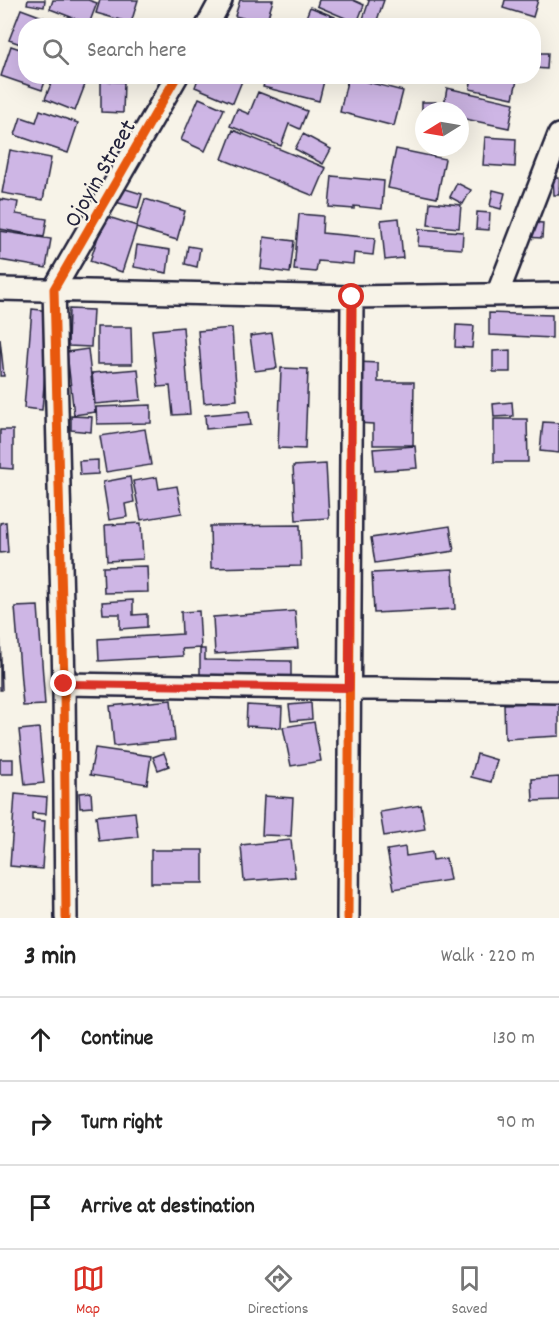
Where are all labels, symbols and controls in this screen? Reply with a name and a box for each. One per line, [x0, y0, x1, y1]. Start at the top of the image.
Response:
search box [18, 18, 541, 84]
icon: search [39, 35, 72, 68]
text: Search here [87, 36, 186, 67]
north arrow [415, 102, 469, 156]
street label: Ojoyin Street [57, 114, 146, 235]
route start [338, 283, 364, 309]
route end [50, 670, 76, 696]
text: 3 min [24, 939, 76, 976]
text: Walk · 220 m [441, 943, 535, 971]
icon: ahead [24, 1023, 57, 1056]
text: Continue [81, 1024, 153, 1055]
text: 130 m [493, 1025, 535, 1053]
icon: right [24, 1107, 57, 1140]
text: Turn right [81, 1108, 163, 1139]
text: 90 m [497, 1109, 535, 1137]
icon: arrive [24, 1191, 57, 1224]
text: Arrive at destination [81, 1192, 255, 1223]
tab: Map [72, 1262, 105, 1321]
tab: Directions [248, 1262, 308, 1321]
tab: Saved [452, 1262, 487, 1321]

